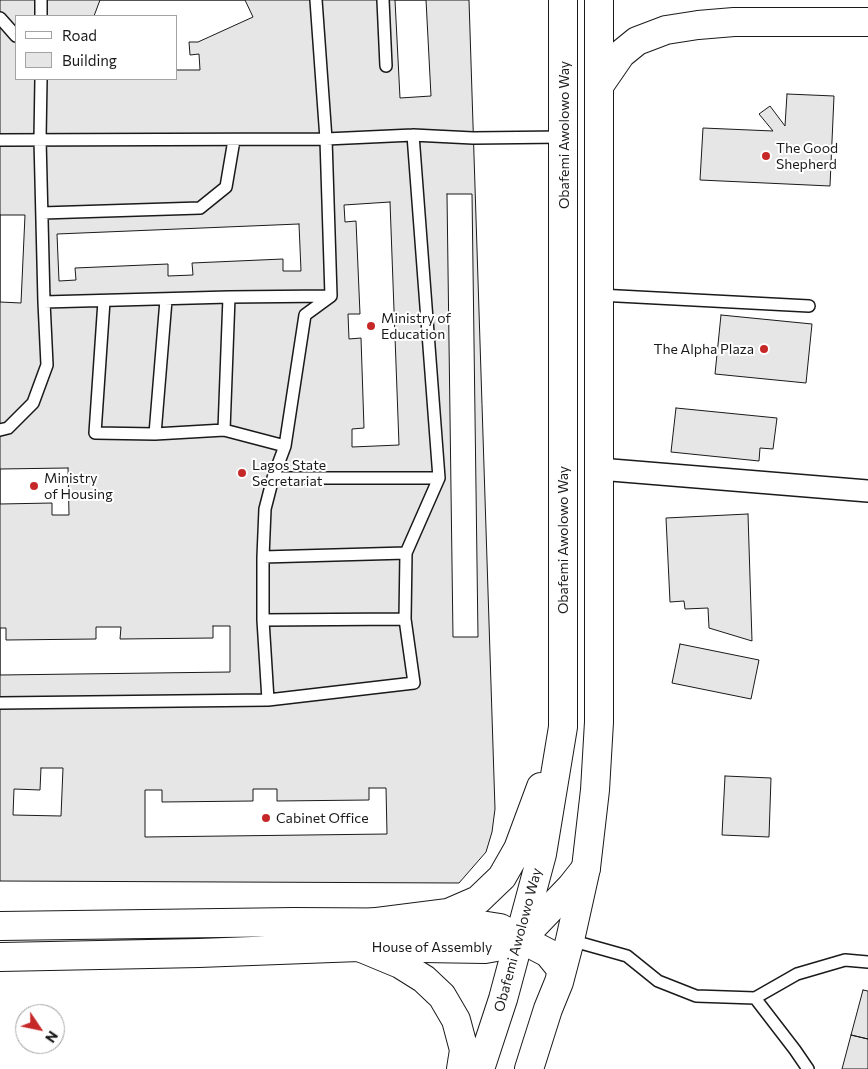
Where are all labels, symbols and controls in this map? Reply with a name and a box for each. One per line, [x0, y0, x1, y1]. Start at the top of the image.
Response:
legend [15, 15, 178, 80]
text: Road [62, 26, 97, 44]
text: Building [62, 51, 117, 69]
street label: Obafemi Awolowo Way [556, 61, 572, 209]
place label: The Good Shepherd [776, 140, 838, 172]
marker: The Good Shepherd [760, 150, 772, 162]
place label: Ministry of Education [381, 310, 451, 342]
marker: Ministry of Education [365, 320, 377, 332]
place label: The Alpha Plaza [653, 341, 754, 357]
marker: The Alpha Plaza [758, 343, 770, 355]
place label: Lagos State Secretariat [252, 457, 326, 490]
street label: Obafemi Awolowo Way [555, 466, 571, 614]
marker: Lagos State Secretariat [236, 467, 248, 479]
place label: Ministry of Housing [44, 470, 113, 502]
marker: Ministry of Housing [28, 480, 40, 492]
place label: Cabinet Office [276, 810, 369, 826]
marker: Cabinet Office [260, 812, 272, 824]
street label: Obafemi Awolowo Way [491, 866, 545, 1014]
street label: House of Assembly [372, 939, 492, 955]
north arrow [15, 1004, 65, 1054]
text: N [42, 1028, 62, 1046]

